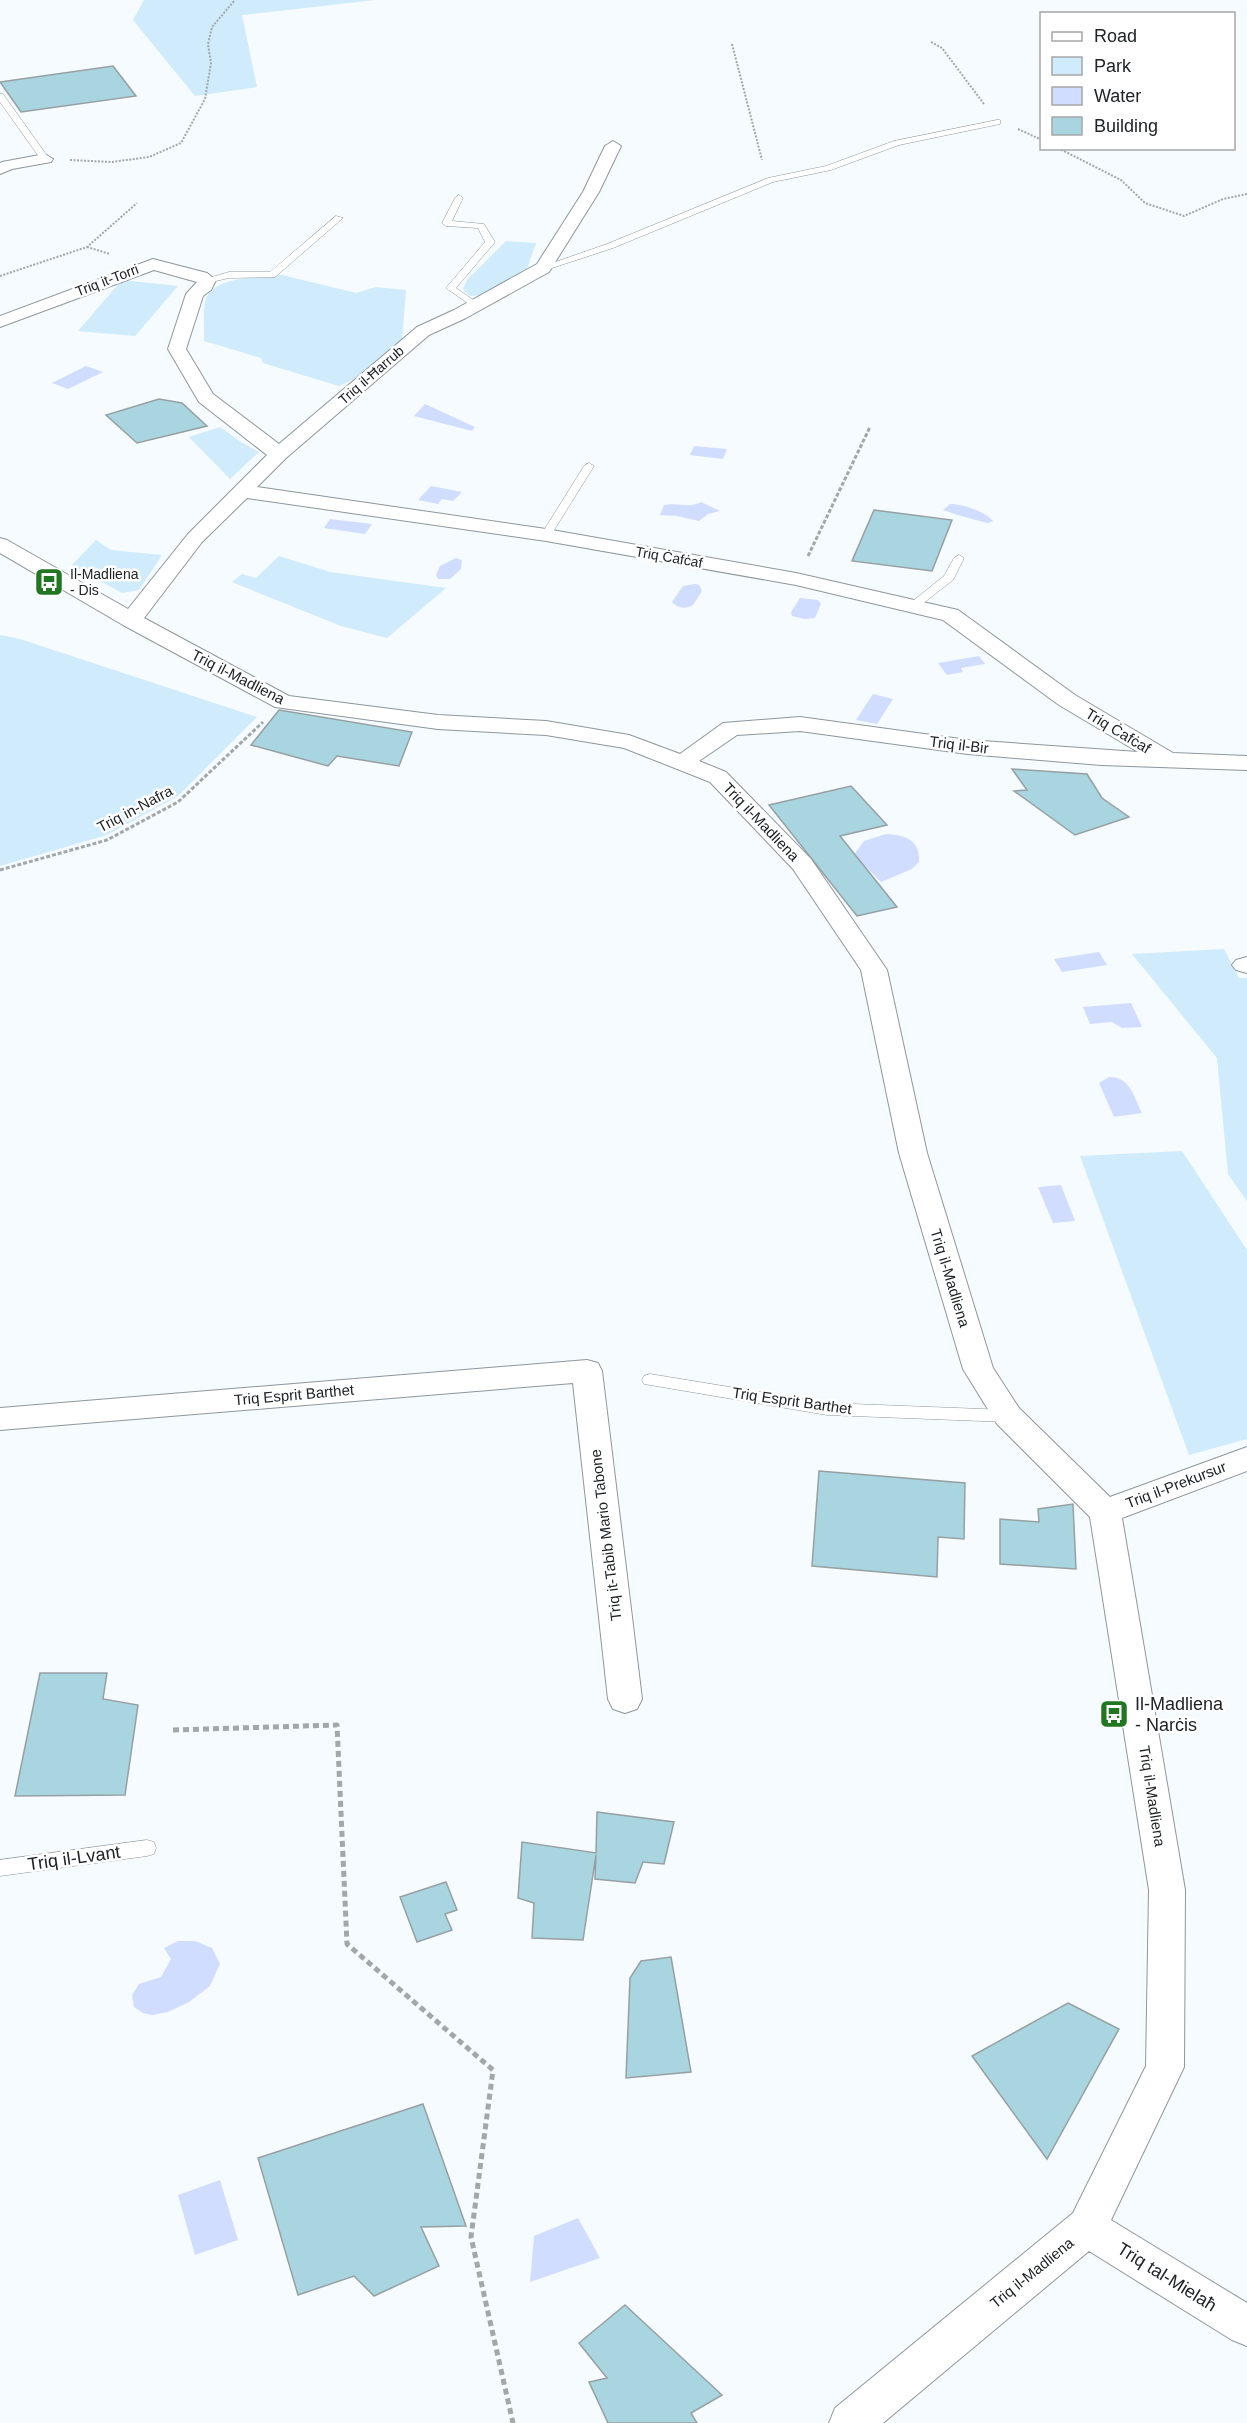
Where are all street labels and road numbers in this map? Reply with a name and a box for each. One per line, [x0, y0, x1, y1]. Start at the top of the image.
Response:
street label: Triq it-Torri [73, 261, 141, 299]
street label: Triq il-Ħarrub [335, 342, 407, 408]
street label: Triq Ċafċaf [634, 542, 704, 571]
street label: Triq il-Madliena [189, 646, 288, 708]
street label: Triq Ċafċaf [1083, 705, 1155, 757]
street label: Triq il-Bir [929, 732, 990, 757]
street label: Triq il-Madliena [720, 779, 803, 865]
street label: Triq in-Nafra [94, 781, 176, 835]
street label: Triq il-Madliena [927, 1227, 974, 1330]
street label: Triq Esprit Barthet [233, 1381, 355, 1408]
street label: Triq Esprit Barthet [731, 1384, 854, 1417]
street label: Triq it-Tabib Mario Tabone [587, 1448, 624, 1622]
street label: Triq il-Prekursur [1123, 1458, 1228, 1511]
street label: Triq il-Madliena [1136, 1744, 1169, 1848]
street label: Triq il-Lvant [26, 1842, 122, 1874]
street label: Triq il-Madliena [987, 2234, 1077, 2311]
street label: Triq tal-Mielaħ [1114, 2238, 1220, 2316]

